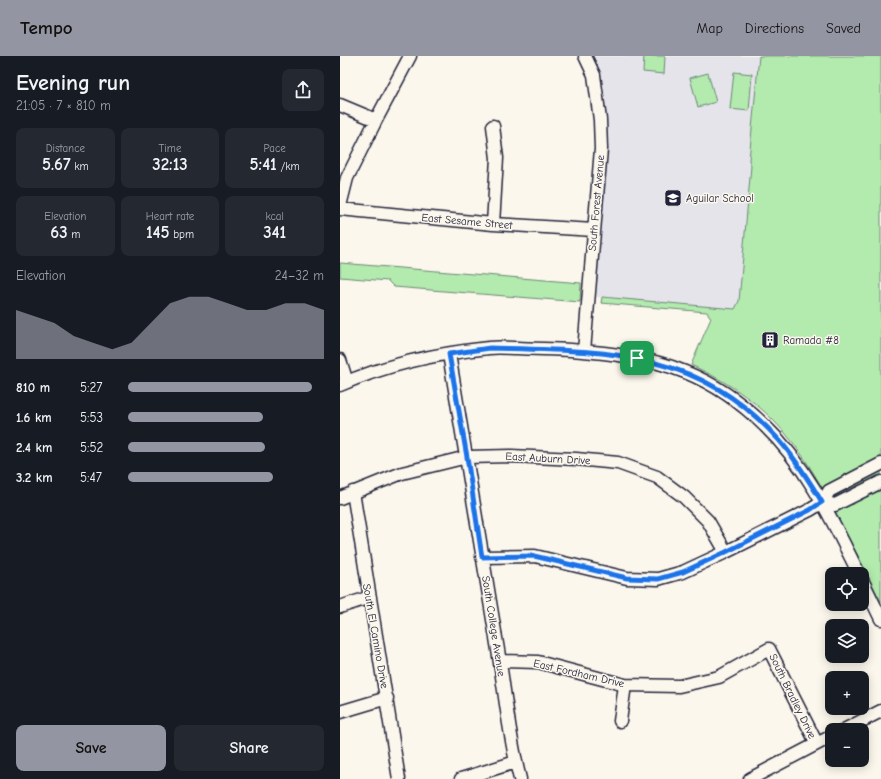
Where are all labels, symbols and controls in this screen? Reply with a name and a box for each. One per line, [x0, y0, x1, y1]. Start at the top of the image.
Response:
text: Tempo [20, 17, 73, 39]
text: Map [696, 20, 723, 37]
text: Directions [745, 20, 804, 37]
text: Saved [826, 20, 861, 37]
button: share [282, 69, 324, 111]
text: Evening run [16, 70, 130, 96]
text: 21:05 · 7 × 810 m [16, 98, 111, 113]
text: Distance [46, 142, 85, 155]
text: Time [159, 142, 181, 155]
text: Pace [264, 142, 286, 155]
street label: South Forest Avenue [586, 154, 607, 252]
text: 5.67 [42, 155, 71, 174]
text: 32:13 [152, 155, 188, 174]
text: 5:41 [250, 155, 277, 174]
text: km [71, 160, 89, 173]
text: /km [277, 160, 300, 173]
school or university icon: Aguilar School [663, 188, 683, 208]
place label: Aguilar School [686, 192, 754, 205]
text: Elevation [44, 210, 86, 223]
text: Heart rate [146, 210, 194, 223]
text: kcal [265, 210, 284, 223]
street label: East Sesame Street [421, 211, 514, 232]
text: 63 [50, 223, 68, 242]
text: 145 [146, 223, 170, 242]
text: 341 [263, 223, 286, 242]
text: m [68, 228, 80, 241]
text: bpm [170, 228, 194, 241]
text: Elevation [16, 268, 66, 283]
text: 24–32 m [275, 268, 324, 283]
building icon: Ramada #8 [760, 330, 780, 350]
place label: Ramada #8 [783, 334, 839, 347]
pin [620, 341, 654, 375]
icon: arrive [626, 347, 648, 369]
text: 810 m [16, 380, 50, 395]
text: 5:27 [80, 380, 102, 395]
text: 1.6 km [16, 410, 52, 425]
text: 5:53 [80, 410, 103, 425]
text: 2.4 km [16, 440, 52, 455]
text: 5:52 [80, 440, 103, 455]
street label: East Auburn Drive [505, 450, 591, 467]
text: 3.2 km [16, 470, 53, 485]
text: 5:47 [80, 470, 102, 485]
map controls [825, 567, 869, 767]
button: locate [825, 567, 869, 611]
street label: South College Avenue [479, 575, 508, 678]
street label: South El Camino Drive [360, 583, 391, 690]
button: layers [825, 619, 869, 663]
street label: South Bradley Drive [766, 652, 819, 741]
street label: East Fordham Drive [532, 657, 626, 690]
button: + [825, 671, 869, 715]
button: − [825, 723, 869, 767]
button: Save [16, 725, 166, 771]
button: Share [174, 725, 324, 771]

